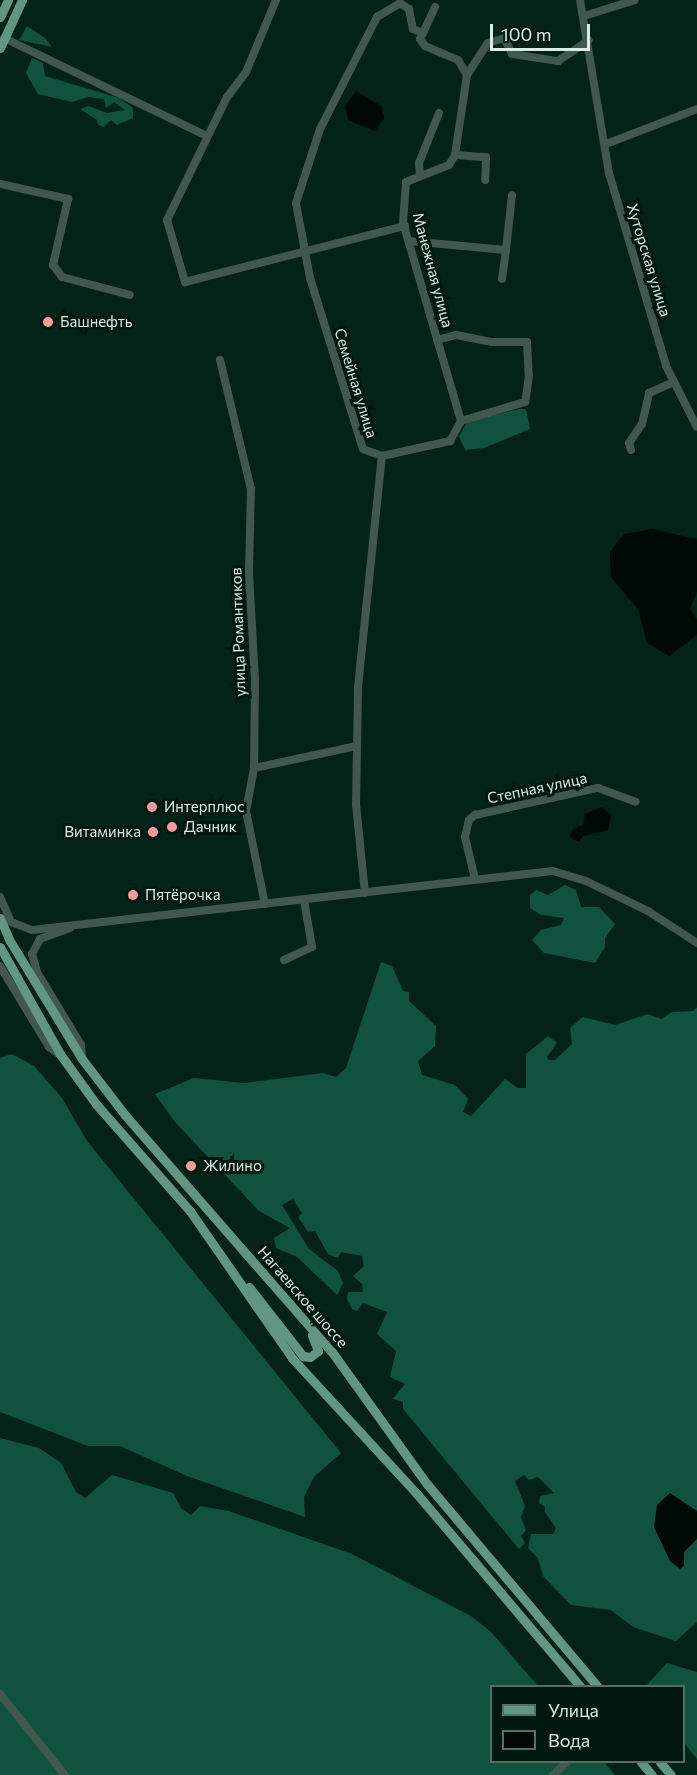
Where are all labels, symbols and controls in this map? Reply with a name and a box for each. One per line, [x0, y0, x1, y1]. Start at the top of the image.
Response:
scale bar [493, 12, 594, 50]
text: 100 m [501, 23, 551, 45]
street label: Хуторская улица [623, 201, 675, 319]
street label: Манежная улица [409, 210, 457, 330]
place label: Башнефть [60, 313, 133, 331]
marker: Башнефть [41, 315, 55, 329]
street label: Семейная улица [331, 326, 381, 440]
street label: улица Романтиков [227, 567, 249, 697]
street label: Степная улица [485, 769, 589, 807]
place label: Интерплюс [164, 798, 244, 816]
marker: Интерплюс [145, 800, 159, 814]
place label: Дачник [184, 818, 237, 836]
marker: Дачник [165, 820, 179, 834]
place label: Витаминка [64, 823, 141, 841]
marker: Витаминка [146, 825, 160, 839]
place label: Пятёрочка [145, 886, 220, 904]
marker: Пятёрочка [126, 888, 140, 902]
place label: Жилино [203, 1157, 262, 1175]
marker: Жилино [184, 1159, 198, 1173]
street label: Нагаевское шоссе [254, 1243, 352, 1351]
legend [490, 1685, 685, 1763]
text: Улица [548, 1699, 599, 1721]
text: Вода [548, 1729, 590, 1751]

